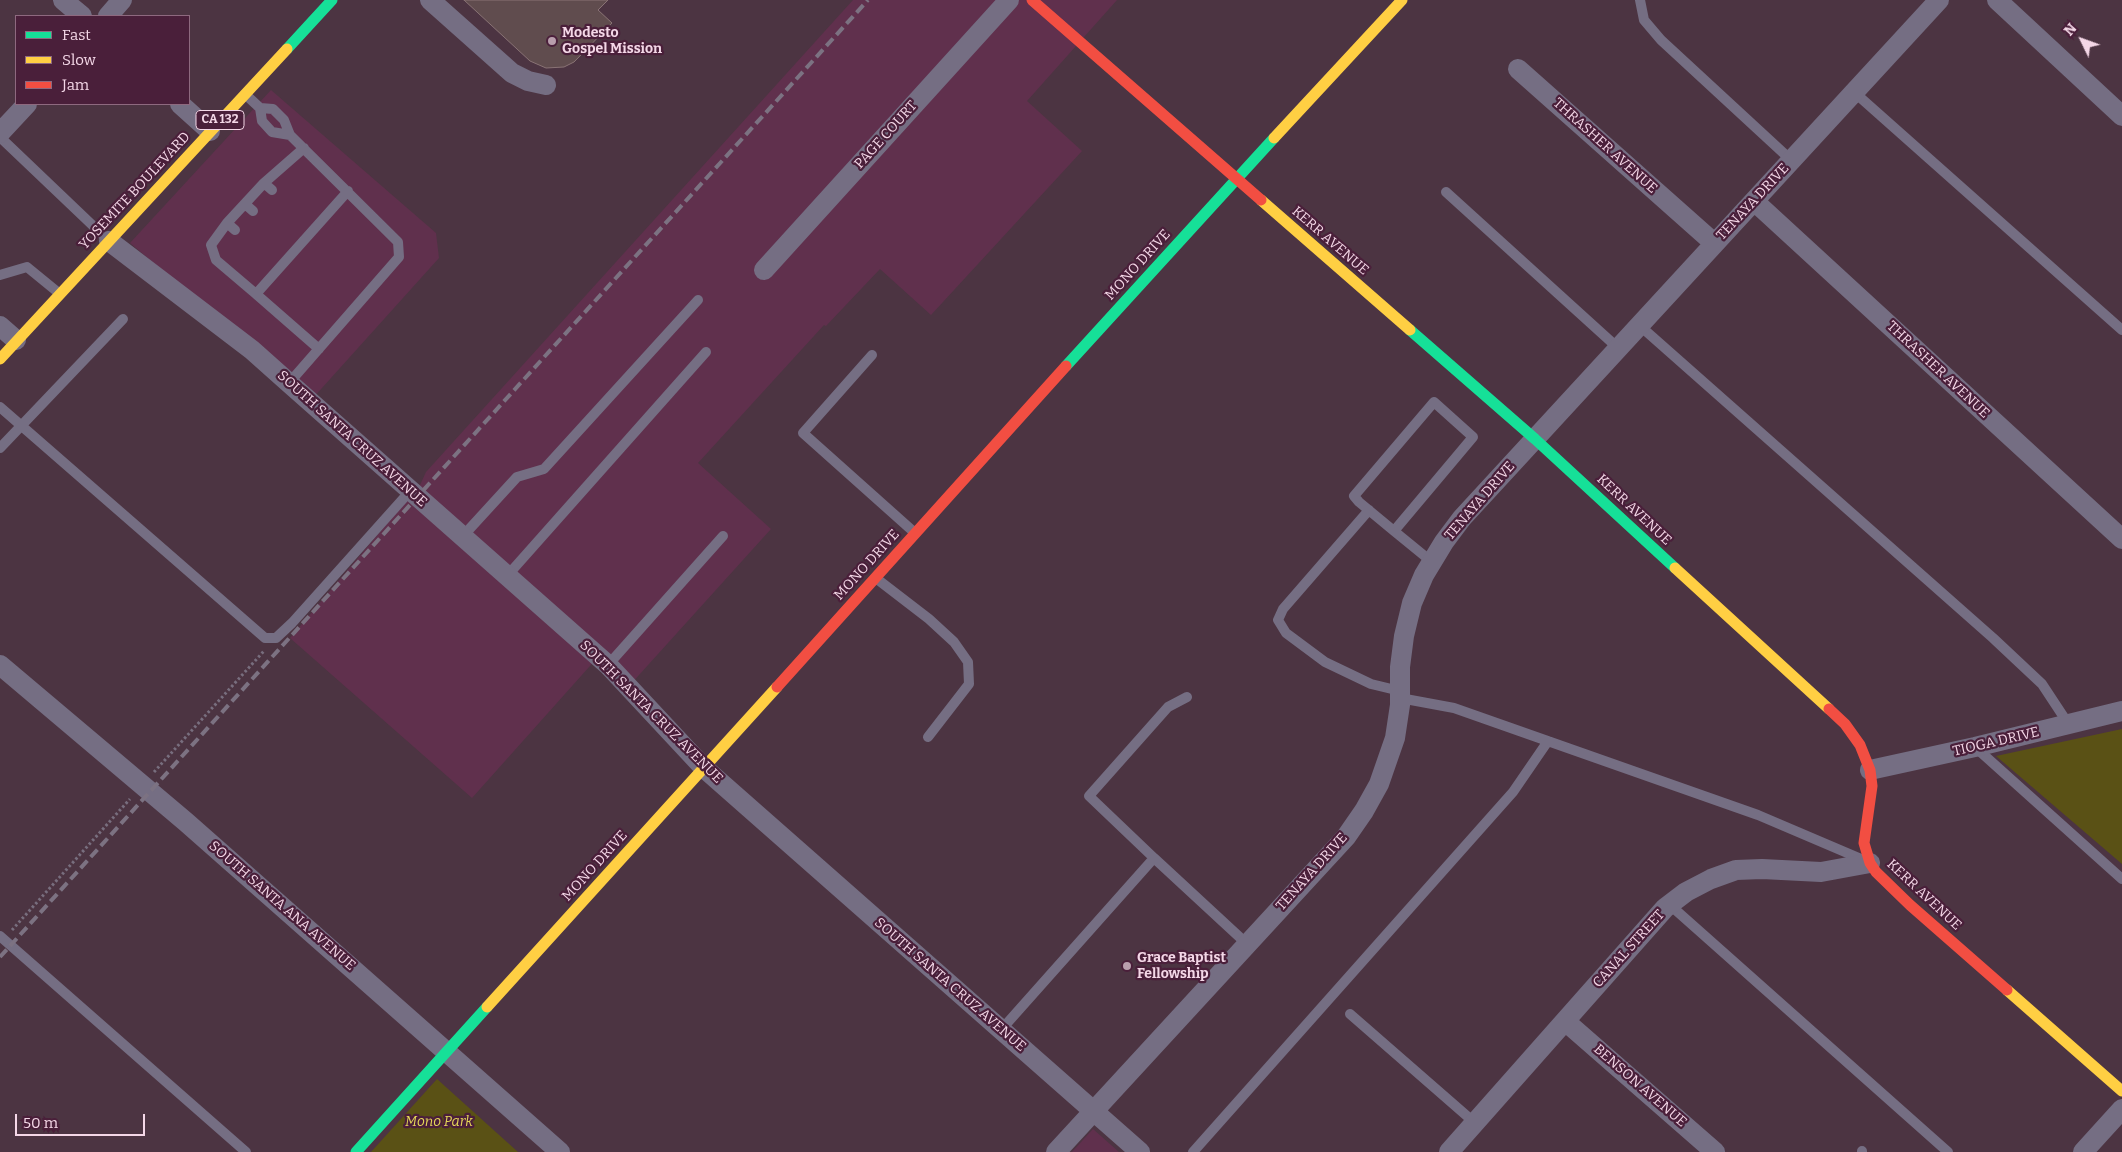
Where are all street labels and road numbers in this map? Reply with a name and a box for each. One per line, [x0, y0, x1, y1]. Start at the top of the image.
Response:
street label: THRASHER AVENUE [1549, 95, 1661, 197]
street label: PAGE COURT [851, 98, 921, 172]
road number: CA 132 [196, 110, 244, 130]
street label: YOSEMITE BOULEVARD [76, 129, 194, 253]
street label: TENAYA DRIVE [1713, 160, 1793, 244]
street label: KERR AVENUE [1288, 203, 1372, 279]
street label: MONO DRIVE [1102, 226, 1174, 304]
street label: THRASHER AVENUE [1883, 318, 1993, 422]
street label: SOUTH SANTA CRUZ AVENUE [274, 367, 430, 511]
street label: TENAYA DRIVE [1441, 458, 1519, 544]
street label: KERR AVENUE [1593, 471, 1675, 549]
street label: MONO DRIVE [831, 526, 903, 604]
street label: SOUTH SANTA CRUZ AVENUE [576, 637, 726, 787]
street label: TIOGA DRIVE [1951, 724, 2041, 760]
street label: MONO DRIVE [559, 827, 631, 905]
street label: TENAYA DRIVE [1273, 830, 1351, 914]
street label: SOUTH SANTA ANA AVENUE [205, 838, 359, 974]
street label: KERR AVENUE [1883, 856, 1965, 934]
street label: CANAL STREET [1590, 907, 1668, 991]
street label: SOUTH SANTA CRUZ AVENUE [871, 915, 1029, 1055]
street label: BENSON AVENUE [1590, 1041, 1690, 1131]

